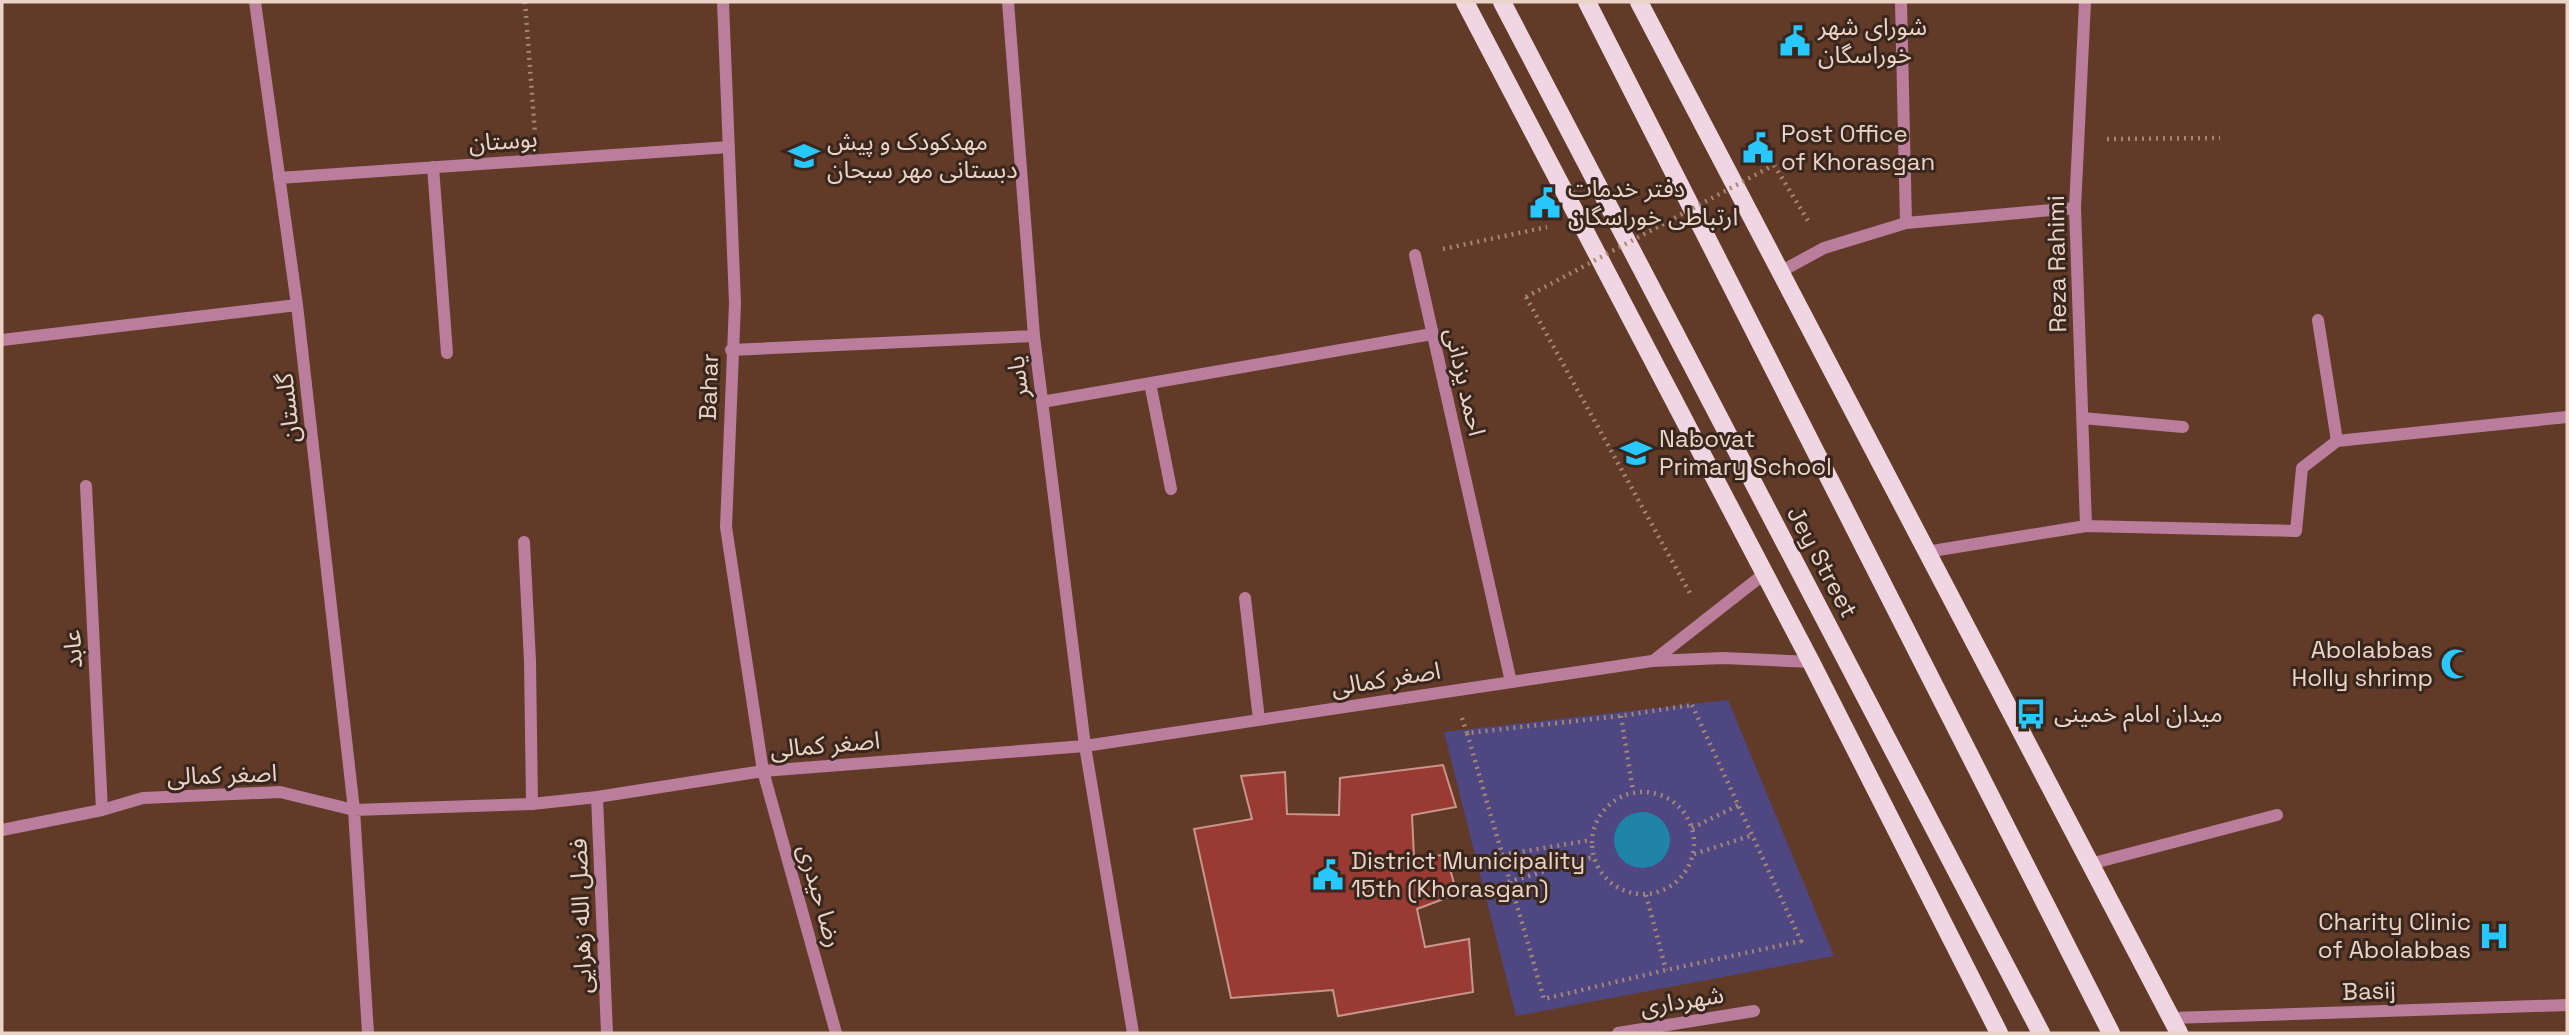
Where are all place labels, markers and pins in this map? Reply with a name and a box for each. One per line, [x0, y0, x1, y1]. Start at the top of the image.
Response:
place label: شورای شهر خوراسگان [1817, 11, 1927, 70]
public building icon: شورای شهر خوراسگان [1778, 24, 1812, 58]
place label: Post Office of Khorasgan [1781, 118, 1935, 177]
place label: مهدکودک و پیش دبستانی مهر سبحان [827, 126, 1018, 185]
public building icon: Post Office of Khorasgan [1741, 131, 1775, 165]
school or university icon: مهدکودک و پیش دبستانی مهر سبحان [787, 139, 821, 173]
place label: دفتر خدمات ارتباطی خوراسگان [1568, 173, 1738, 232]
public building icon: دفتر خدمات ارتباطی خوراسگان [1528, 186, 1562, 220]
place label: Nabovat Primary School [1659, 423, 1832, 482]
school or university icon: Nabovat Primary School [1619, 436, 1653, 470]
place label: Abolabbas Holly shrimp [2291, 634, 2433, 693]
mosque icon: Abolabbas Holly shrimp [2439, 647, 2473, 681]
bus stop icon: میدان امام خمینی [2014, 697, 2048, 731]
place label: میدان امام خمینی [2054, 698, 2223, 732]
place label: District Municipality 15th (Khorasgan) [1351, 845, 1585, 904]
public building icon: District Municipality 15th (Khorasgan) [1311, 858, 1345, 892]
place label: Charity Clinic of Abolabbas [2318, 906, 2471, 965]
hospital icon: Charity Clinic of Abolabbas [2477, 919, 2511, 953]

